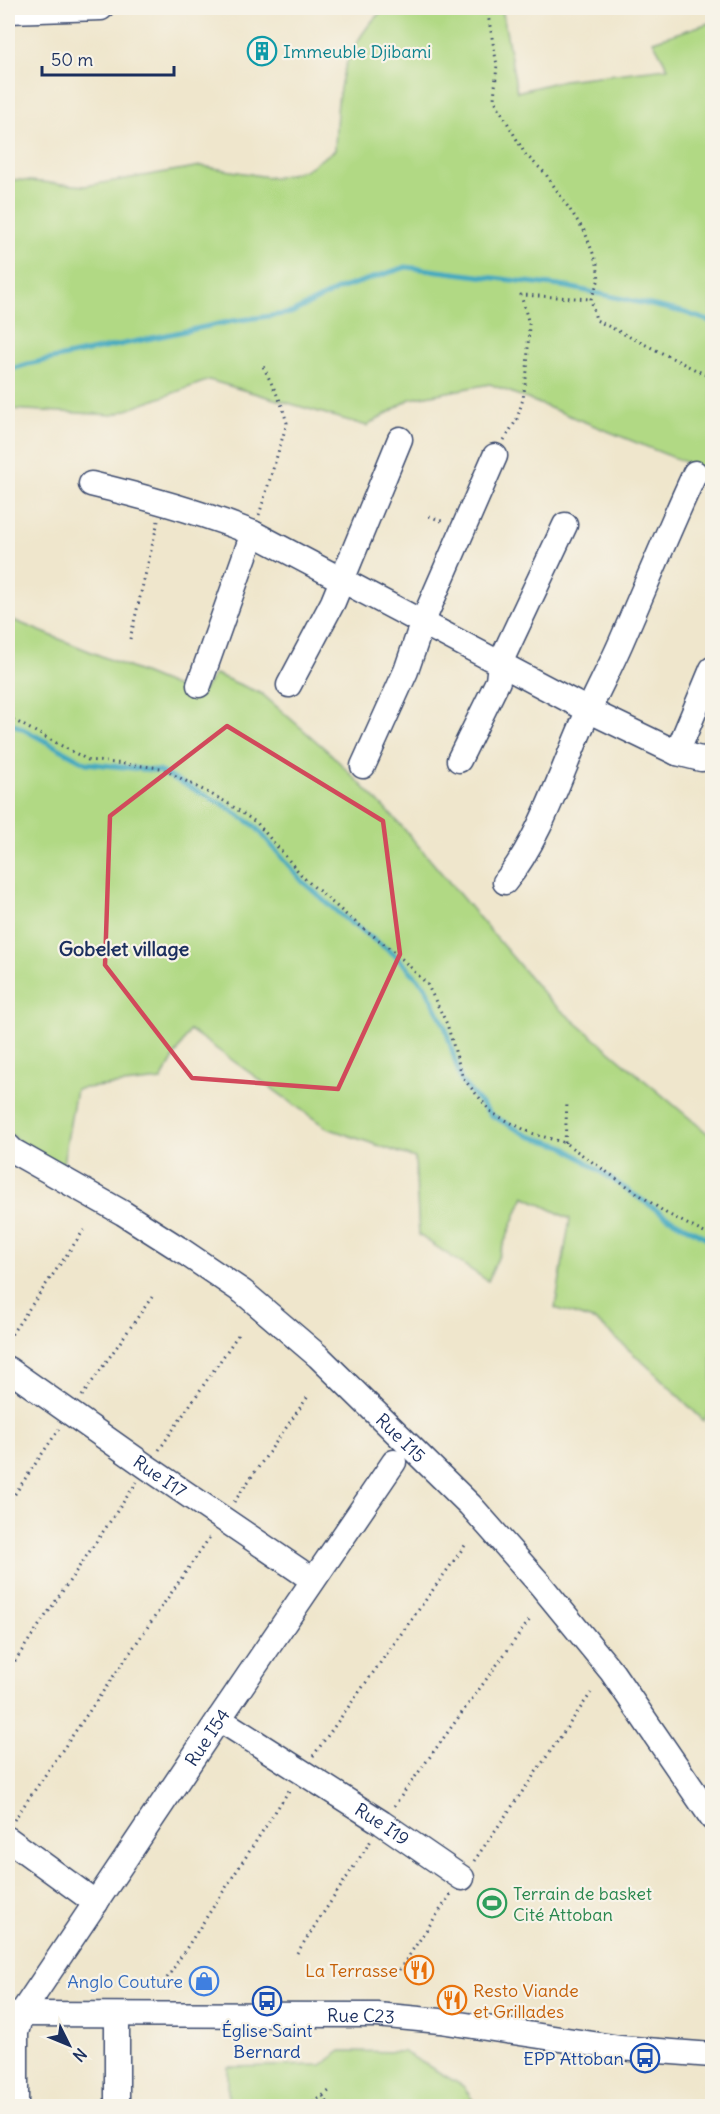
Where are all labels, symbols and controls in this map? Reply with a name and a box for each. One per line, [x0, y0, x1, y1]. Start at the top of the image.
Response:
building icon: Immeuble Djibami [246, 35, 278, 67]
scale bar [42, 39, 174, 77]
place label: Immeuble Djibami [283, 40, 431, 63]
text: 50 m [51, 48, 93, 71]
district label: Gobelet village [59, 936, 190, 961]
street label: Rue I15 [371, 1408, 431, 1467]
street label: Rue I17 [129, 1450, 191, 1502]
street label: Rue I54 [179, 1704, 234, 1770]
street label: Rue I19 [351, 1797, 414, 1850]
place label: Terrain de basket Cité Attoban [513, 1882, 652, 1926]
sports icon: Terrain de basket Cité Attoban [476, 1887, 508, 1919]
restaurant icon: La Terrasse [403, 1954, 435, 1986]
place label: La Terrasse [305, 1959, 398, 1982]
shop icon: Anglo Couture [188, 1965, 220, 1997]
place label: Anglo Couture [67, 1970, 183, 1993]
place label: Resto Viande et Grillades [473, 1979, 579, 2023]
restaurant icon: Resto Viande et Grillades [436, 1984, 468, 2016]
bus stop icon: Église Saint Bernard [251, 1985, 283, 2017]
street label: Rue C23 [327, 2003, 396, 2028]
north arrow [39, 2015, 99, 2075]
place label: Église Saint Bernard [221, 2019, 313, 2063]
bus stop icon: EPP Attoban [629, 2042, 661, 2074]
text: N [69, 2044, 91, 2066]
place label: EPP Attoban [523, 2047, 624, 2070]

